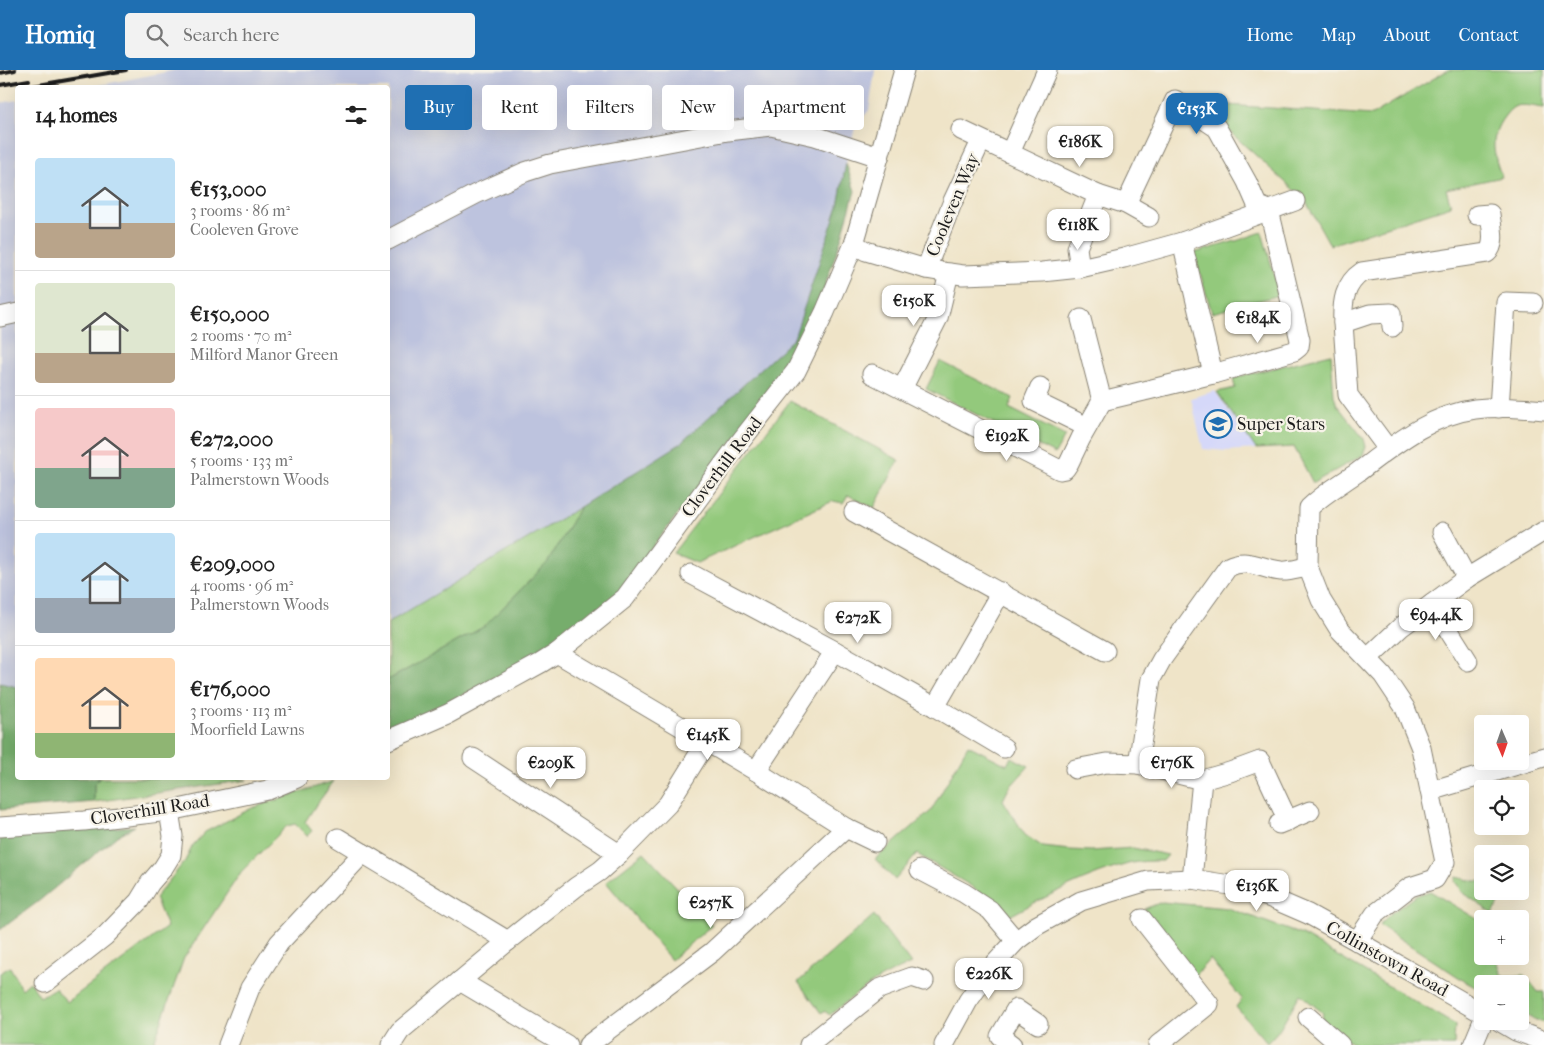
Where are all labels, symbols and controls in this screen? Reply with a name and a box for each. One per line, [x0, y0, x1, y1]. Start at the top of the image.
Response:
search box [125, 13, 475, 58]
text: Homiq [25, 21, 95, 49]
icon: search [143, 21, 171, 49]
text: Search here [183, 24, 279, 46]
text: Home [1246, 25, 1293, 46]
text: Map [1321, 25, 1356, 46]
text: About [1384, 25, 1430, 46]
text: Contact [1458, 25, 1519, 46]
chip: Buy [405, 85, 472, 130]
chip: Rent [482, 85, 557, 130]
chip: Filters [567, 85, 652, 130]
chip: New [662, 85, 734, 130]
chip: Apartment [744, 85, 864, 130]
pin: €153K [1162, 92, 1232, 135]
text: €153K [1177, 99, 1217, 118]
icon: filters [342, 101, 370, 129]
text: 14 homes [35, 103, 117, 127]
pin: €186K [1045, 126, 1115, 168]
text: €186K [1058, 132, 1102, 151]
street label: Cooleven Way [922, 149, 985, 260]
text: €153,000 [190, 177, 267, 201]
icon: home [75, 178, 135, 238]
text: 3 rooms · 86 m² [190, 201, 290, 220]
pin: €118K [1043, 208, 1113, 251]
text: €118K [1058, 215, 1098, 234]
text: Cooleven Grove [190, 220, 299, 239]
pin: €150K [879, 284, 949, 327]
text: €150K [893, 291, 935, 310]
text: €150,000 [190, 302, 270, 326]
pin: €184K [1223, 302, 1293, 344]
icon: home [75, 303, 135, 363]
text: €184K [1236, 308, 1280, 327]
text: 2 rooms · 70 m² [190, 326, 292, 345]
text: Milford Manor Green [190, 345, 338, 364]
school or university icon: Super Stars [1203, 409, 1233, 439]
street label: Cloverhill Road [677, 413, 767, 521]
place label: Super Stars [1237, 414, 1325, 435]
pin: €192K [972, 420, 1042, 462]
text: €192K [985, 426, 1029, 445]
text: €272,000 [190, 427, 273, 451]
icon: home [75, 428, 135, 488]
text: 5 rooms · 133 m² [190, 451, 293, 470]
text: Palmerstown Woods [190, 470, 329, 489]
text: €209,000 [190, 552, 275, 576]
icon: home [75, 553, 135, 613]
text: 4 rooms · 96 m² [190, 576, 293, 595]
text: Palmerstown Woods [190, 595, 329, 614]
pin: €94.4K [1395, 598, 1477, 641]
pin: €272K [823, 602, 893, 644]
text: €94.4K [1410, 605, 1462, 624]
text: €272K [835, 608, 881, 627]
text: €176,000 [190, 677, 271, 701]
icon: home [75, 678, 135, 738]
text: 3 rooms · 113 m² [190, 701, 291, 720]
north arrow [1474, 715, 1529, 770]
map controls [1474, 715, 1529, 1030]
pin: €145K [673, 718, 743, 761]
text: Moorfield Lawns [190, 720, 304, 739]
text: €145K [687, 725, 729, 744]
pin: €209K [516, 746, 586, 789]
pin: €176K [1137, 746, 1207, 789]
text: €209K [528, 753, 574, 772]
text: €176K [1150, 753, 1194, 772]
button: locate [1474, 780, 1529, 835]
street label: Cloverhill Road [89, 790, 211, 830]
button: layers [1474, 845, 1529, 900]
pin: €136K [1222, 870, 1292, 912]
text: €136K [1236, 876, 1278, 895]
pin: €257K [676, 886, 746, 929]
text: €257K [689, 893, 733, 912]
button: + [1474, 910, 1529, 965]
street label: Collinstown Road [1322, 917, 1452, 1001]
pin: €226K [954, 958, 1024, 1000]
text: €226K [966, 964, 1012, 983]
button: − [1474, 975, 1529, 1030]

